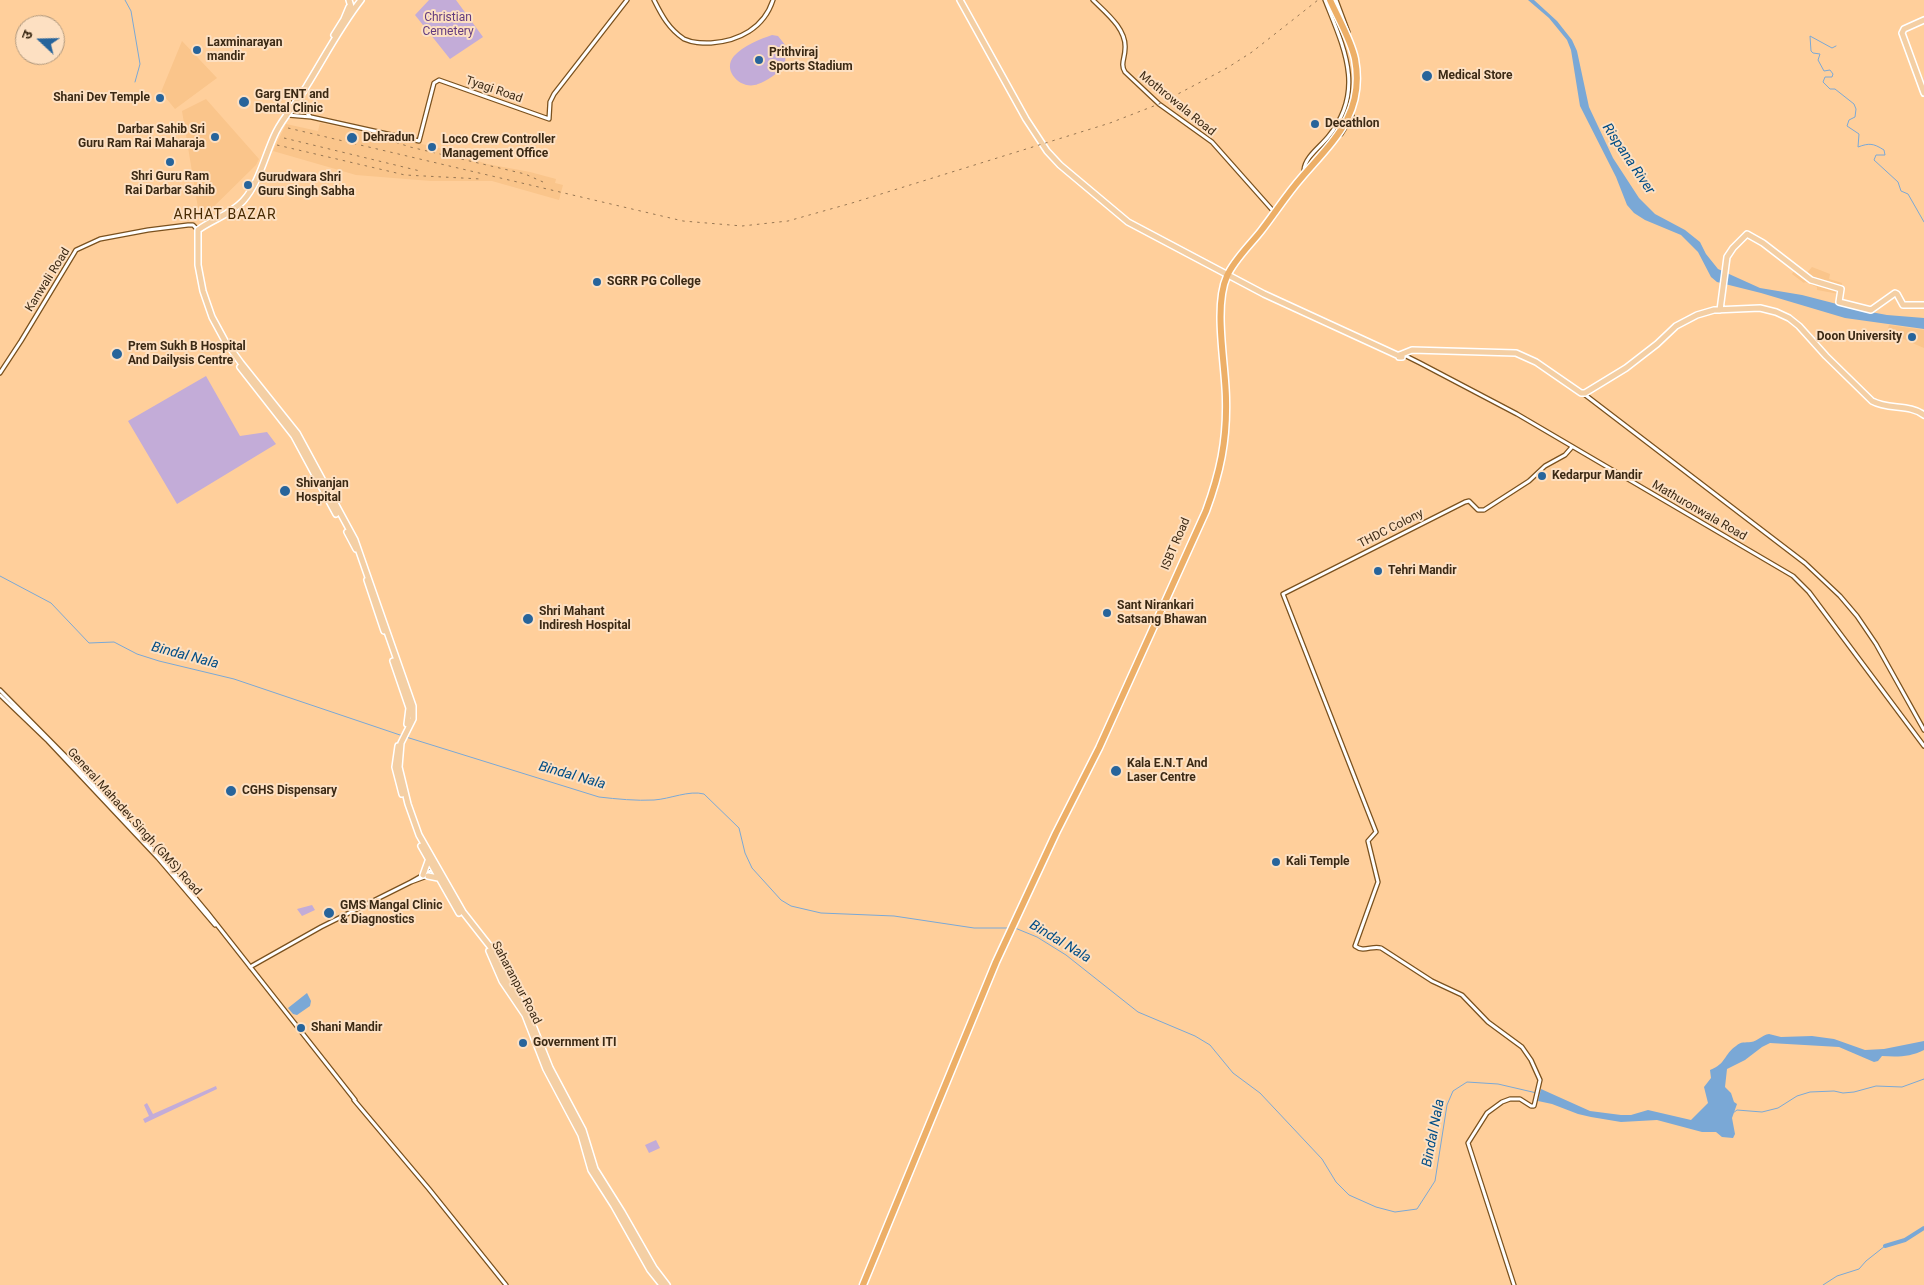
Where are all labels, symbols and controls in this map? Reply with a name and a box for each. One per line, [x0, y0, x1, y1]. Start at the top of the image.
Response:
park label: Christian Cemetery [422, 11, 474, 39]
north arrow [15, 15, 65, 65]
text: उ [18, 28, 36, 42]
place label: Laxminarayan mandir [207, 36, 282, 64]
marker: Laxminarayan mandir [191, 44, 203, 56]
place label: Prithviraj Sports Stadium [769, 46, 853, 74]
marker: Prithviraj Sports Stadium [753, 54, 765, 66]
street label: Mothrowala Road [1136, 69, 1218, 139]
marker: Medical Store [1420, 69, 1434, 83]
place label: Medical Store [1438, 69, 1513, 83]
street label: Tyagi Road [464, 74, 524, 106]
place label: Garg ENT and Dental Clinic [255, 88, 329, 116]
place label: Shani Dev Temple [53, 91, 150, 105]
marker: Shani Dev Temple [154, 92, 166, 104]
marker: Garg ENT and Dental Clinic [237, 95, 251, 109]
place label: Decathlon [1325, 117, 1379, 131]
marker: Decathlon [1309, 118, 1321, 130]
water label: Rispana River [1598, 120, 1658, 198]
place label: Darbar Sahib Sri Guru Ram Rai Maharaja [78, 123, 205, 151]
marker: Darbar Sahib Sri Guru Ram Rai Maharaja [209, 131, 221, 143]
marker: Dehradun [345, 131, 359, 145]
place label: Dehradun [363, 131, 415, 145]
place label: Loco Crew Controller Management Office [442, 133, 555, 161]
marker: Loco Crew Controller Management Office [426, 141, 438, 153]
marker: Shri Guru Ram Rai Darbar Sahib [164, 156, 176, 168]
place label: Shri Guru Ram Rai Darbar Sahib [125, 170, 215, 198]
place label: Gurudwara Shri Guru Singh Sabha [258, 171, 355, 199]
marker: Gurudwara Shri Guru Singh Sabha [242, 179, 254, 191]
district label: ARHAT BAZAR [172, 207, 278, 223]
street label: Kanwali Road [23, 245, 73, 315]
place label: SGRR PG College [607, 275, 701, 289]
marker: SGRR PG College [591, 276, 603, 288]
place label: Doon University [1817, 330, 1902, 344]
marker: Doon University [1906, 331, 1918, 343]
place label: Prem Sukh B Hospital And Dailysis Centre [128, 340, 246, 368]
marker: Prem Sukh B Hospital And Dailysis Centre [110, 347, 124, 361]
place label: Kedarpur Mandir [1552, 469, 1642, 483]
marker: Kedarpur Mandir [1536, 470, 1548, 482]
place label: Shivanjan Hospital [296, 477, 349, 505]
street label: Mathuronwala Road [1649, 478, 1749, 544]
marker: Shivanjan Hospital [278, 484, 292, 498]
street label: THDC Colony [1356, 506, 1426, 552]
street label: ISBT Road [1159, 516, 1193, 572]
place label: Tehri Mandir [1388, 564, 1457, 578]
marker: Tehri Mandir [1372, 565, 1384, 577]
place label: Sant Nirankari Satsang Bhawan [1117, 599, 1207, 627]
place label: Shri Mahant Indiresh Hospital [539, 605, 631, 633]
marker: Sant Nirankari Satsang Bhawan [1101, 607, 1113, 619]
marker: Shri Mahant Indiresh Hospital [521, 612, 535, 626]
water label: Bindal Nala [150, 639, 220, 673]
street label: General Mahadev Singh (GMS) Road [64, 745, 204, 899]
place label: Kala E.N.T And Laser Centre [1127, 757, 1208, 785]
water label: Bindal Nala [537, 758, 607, 794]
marker: Kala E.N.T And Laser Centre [1109, 764, 1123, 778]
marker: CGHS Dispensary [224, 784, 238, 798]
place label: CGHS Dispensary [242, 784, 337, 798]
place label: Kali Temple [1286, 855, 1350, 869]
marker: Kali Temple [1270, 856, 1282, 868]
place label: GMS Mangal Clinic & Diagnostics [340, 899, 443, 927]
marker: GMS Mangal Clinic & Diagnostics [322, 906, 336, 920]
water label: Bindal Nala [1026, 917, 1094, 967]
street label: Saharanpur Road [488, 939, 544, 1027]
place label: Shani Mandir [311, 1021, 382, 1035]
marker: Shani Mandir [295, 1022, 307, 1034]
place label: Government ITI [533, 1036, 616, 1050]
marker: Government ITI [517, 1037, 529, 1049]
water label: Bindal Nala [1419, 1098, 1449, 1168]

